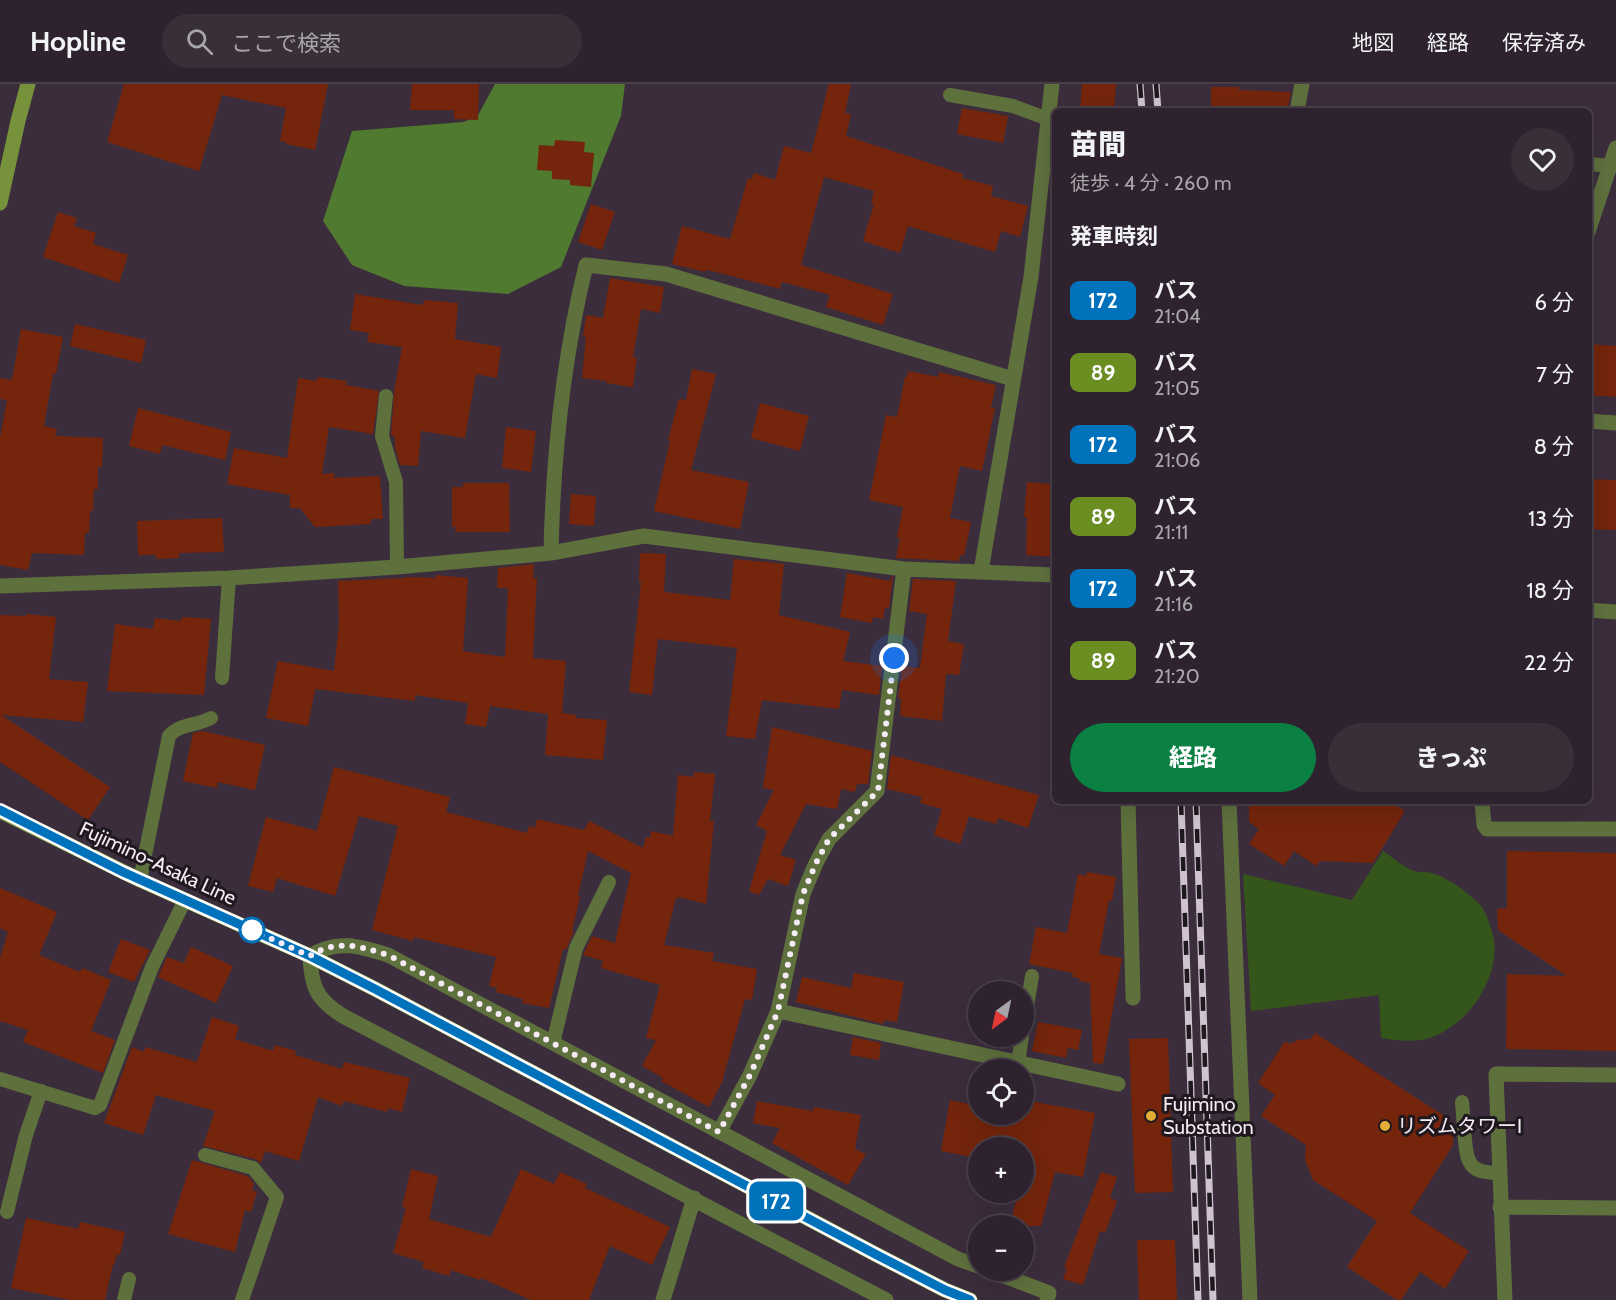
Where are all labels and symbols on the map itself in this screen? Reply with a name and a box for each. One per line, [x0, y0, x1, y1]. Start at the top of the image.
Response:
your location [879, 643, 909, 673]
street label: Fujimino-Asaka Line [76, 816, 240, 910]
unlabelled marker [239, 917, 265, 943]
north arrow [968, 981, 1034, 1047]
place label: Fujimino Substation [1163, 1092, 1254, 1139]
marker: Fujimino Substation [1144, 1109, 1158, 1123]
place label: リズムタワーI [1397, 1114, 1522, 1138]
marker: リズムタワーI [1378, 1119, 1392, 1133]
line badge: 172 [742, 1182, 810, 1220]

